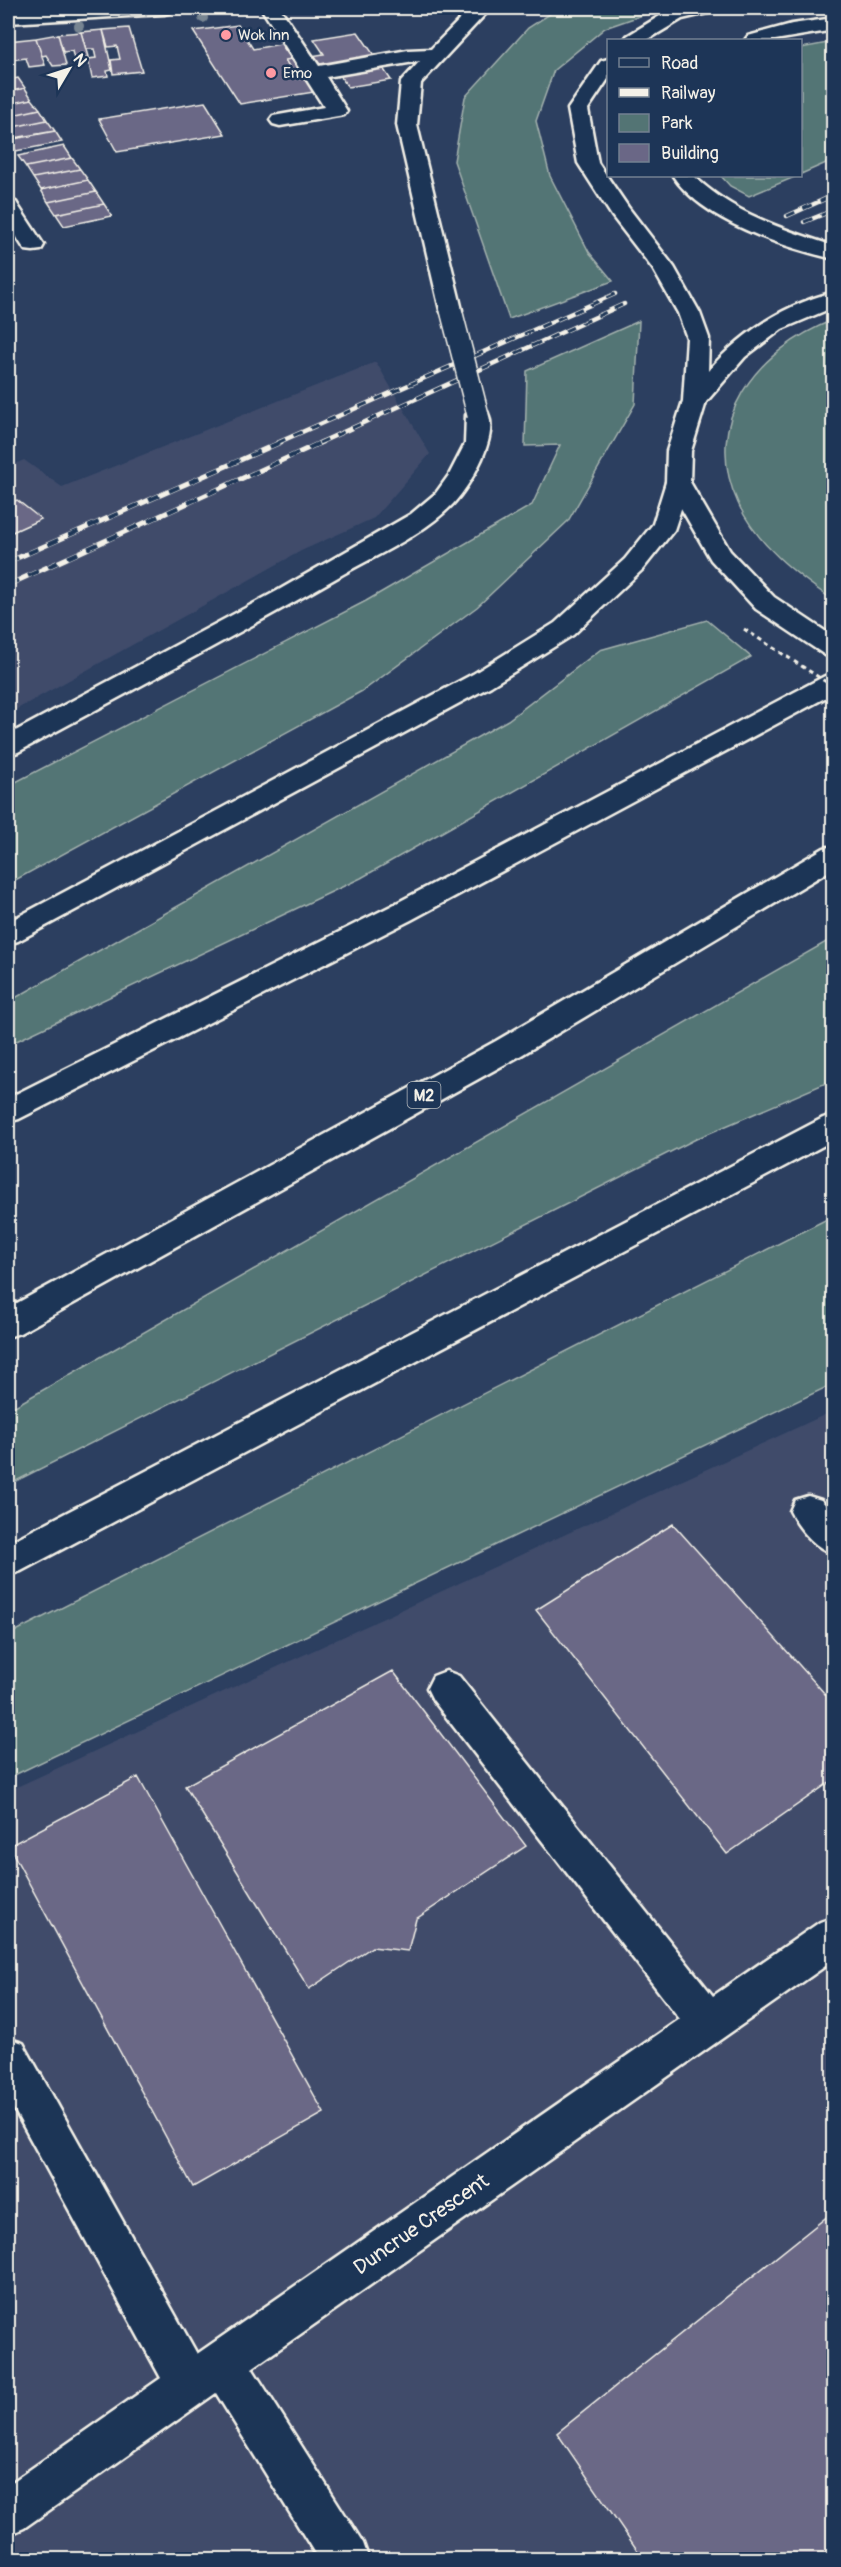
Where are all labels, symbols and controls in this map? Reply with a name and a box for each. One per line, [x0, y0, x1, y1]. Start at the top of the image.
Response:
place label: Wok Inn [238, 26, 290, 45]
marker: Wok Inn [219, 28, 233, 42]
north arrow [39, 39, 99, 99]
legend [607, 39, 802, 177]
text: N [69, 50, 91, 71]
text: Road [661, 52, 698, 75]
place label: Emo [283, 64, 312, 83]
marker: Emo [264, 66, 278, 80]
text: Railway [661, 82, 716, 105]
text: Park [661, 112, 693, 135]
text: Building [661, 142, 719, 165]
road number: M2 [408, 1082, 440, 1108]
street label: Duncrue Crescent [348, 2167, 495, 2281]

